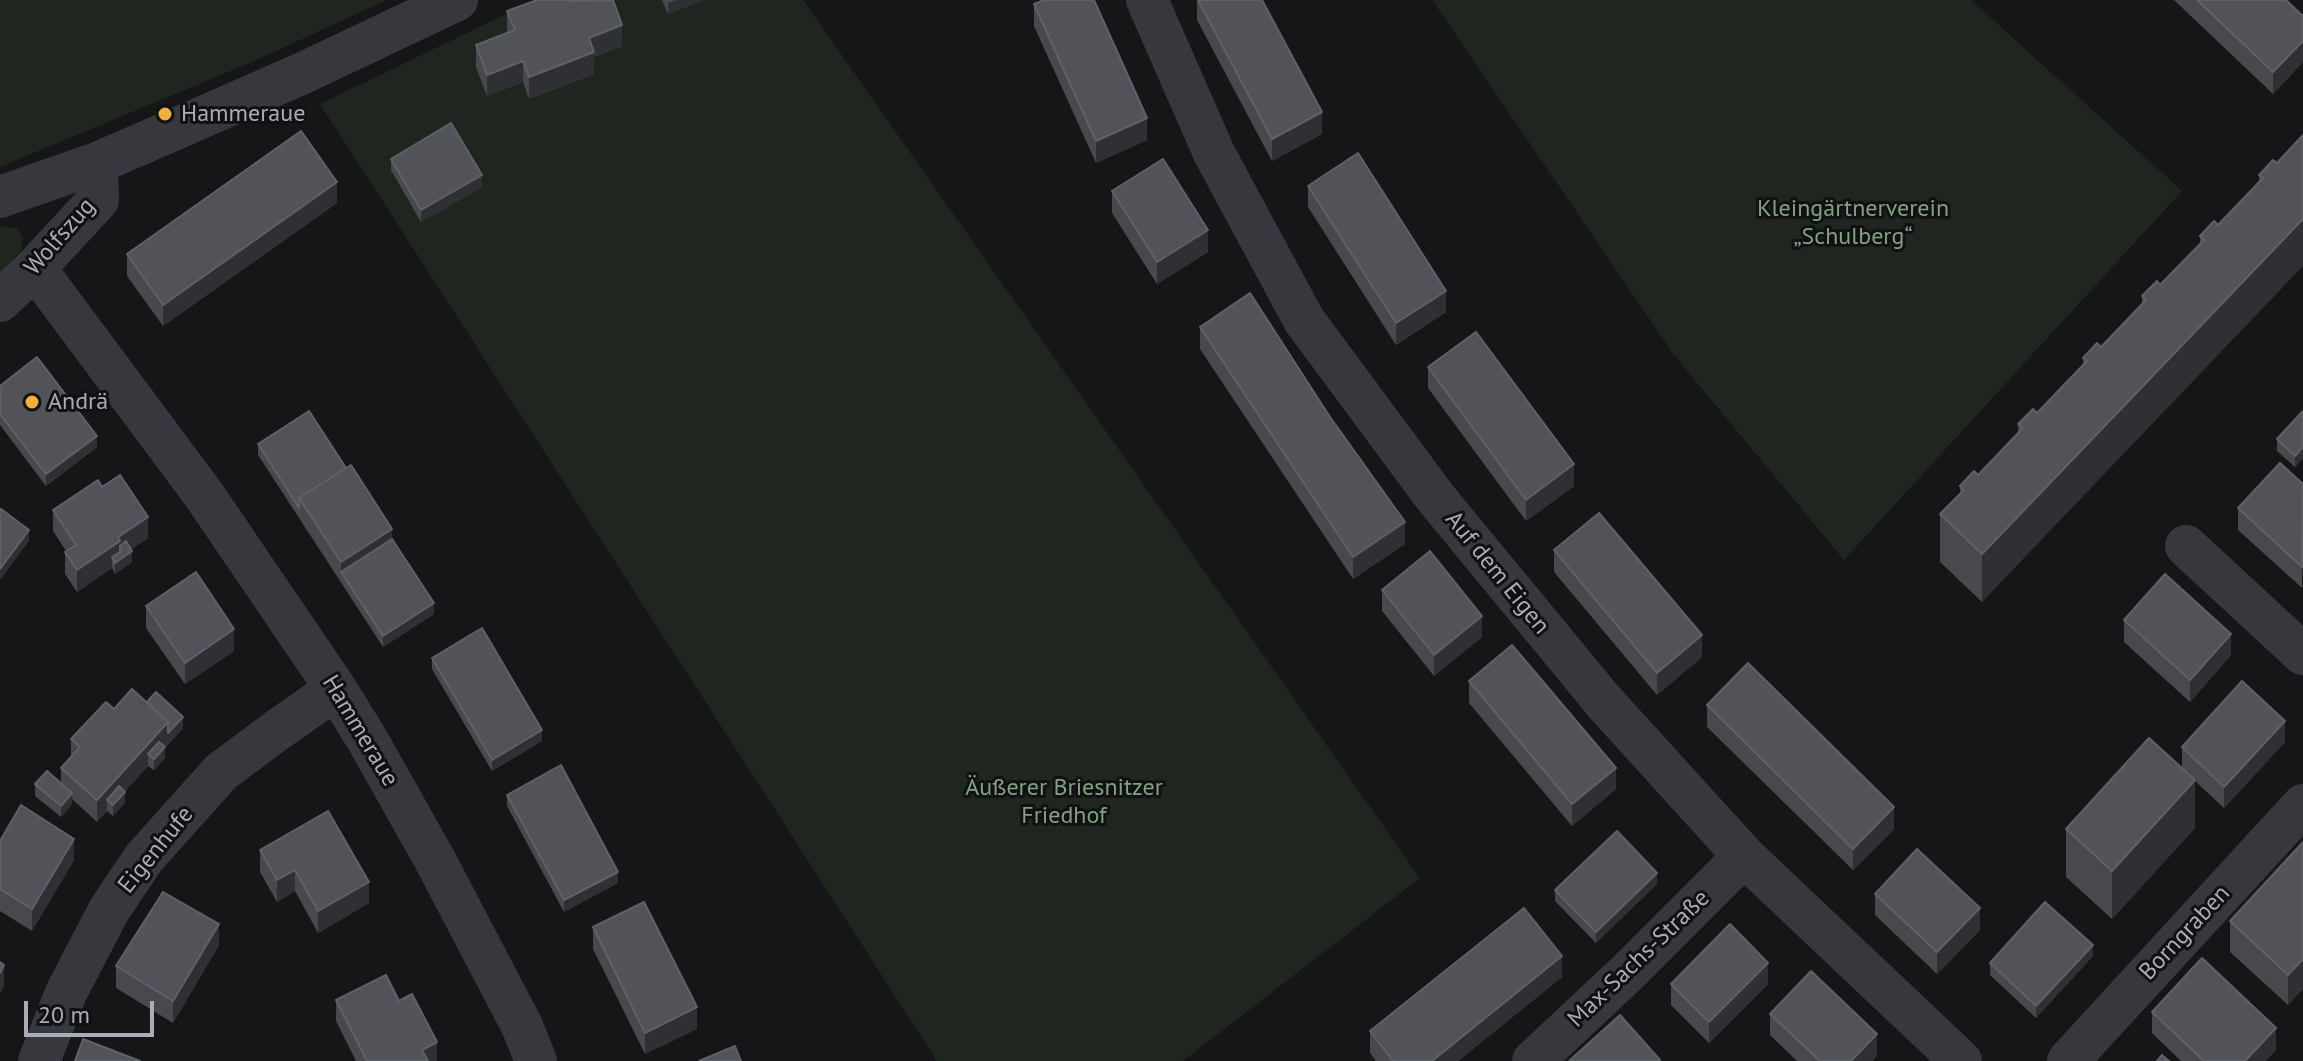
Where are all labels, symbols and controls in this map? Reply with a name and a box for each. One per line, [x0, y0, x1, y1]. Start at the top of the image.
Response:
place label: Hammeraue [181, 100, 305, 128]
marker: Hammeraue [156, 105, 174, 123]
street label: Wolfszug [19, 192, 101, 282]
park label: Kleingärtnerverein „Schulberg“ [1757, 195, 1949, 251]
place label: Andrä [48, 388, 108, 416]
marker: Andrä [23, 393, 41, 411]
street label: Auf dem Eigen [1439, 506, 1555, 640]
street label: Hammeraue [316, 670, 404, 792]
park label: Äußerer Briesnitzer Friedhof [965, 774, 1163, 830]
street label: Eigenhufe [112, 801, 200, 899]
street label: Borngraben [2134, 880, 2236, 986]
street label: Max-Sachs-Straße [1562, 884, 1716, 1034]
scale bar [28, 985, 158, 1035]
text: 20 m [38, 999, 90, 1030]

